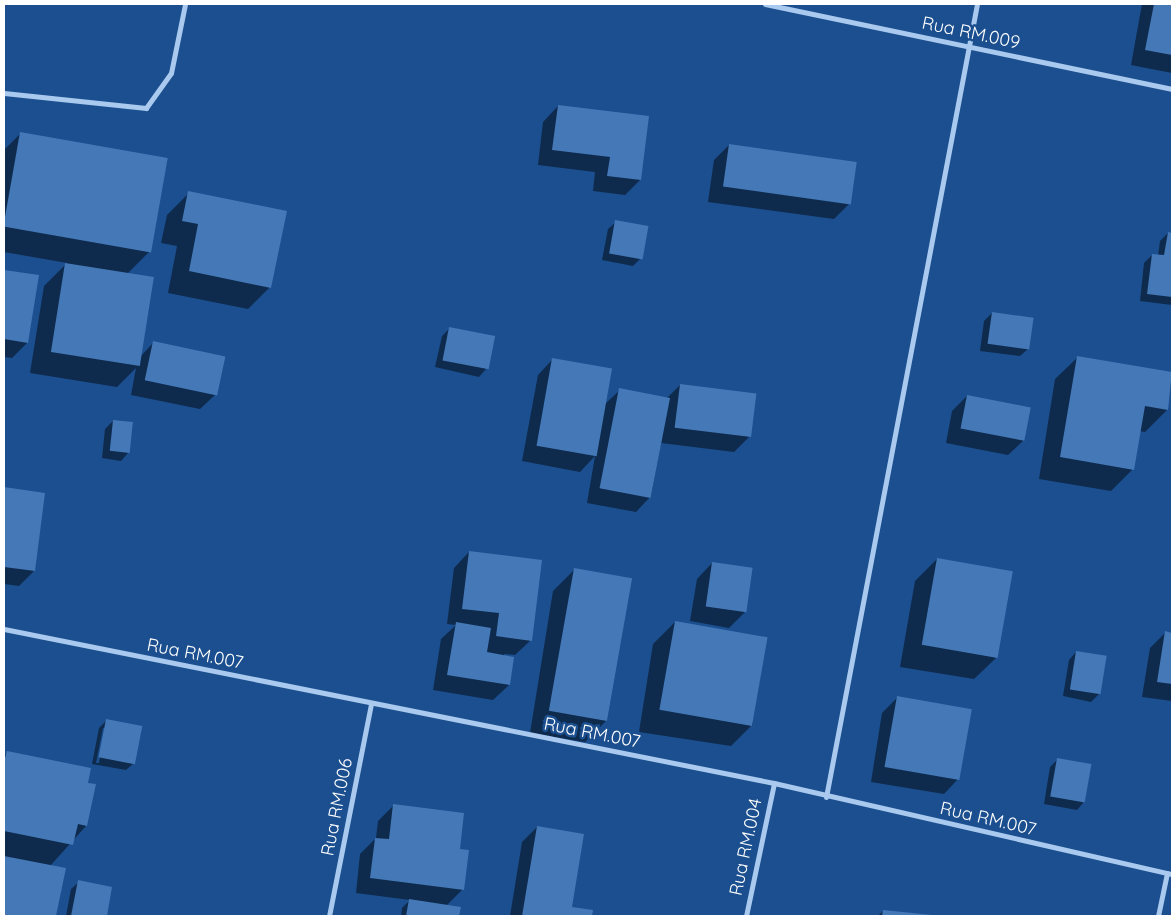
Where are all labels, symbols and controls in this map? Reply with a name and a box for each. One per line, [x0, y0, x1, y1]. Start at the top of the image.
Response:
street label: Rua RM.009 [920, 12, 1022, 54]
street label: Rua RM.007 [145, 634, 245, 674]
street label: Rua RM.007 [542, 713, 642, 753]
street label: Rua RM.006 [317, 756, 357, 858]
street label: Rua RM.004 [725, 796, 767, 898]
street label: Rua RM.007 [938, 797, 1038, 841]

